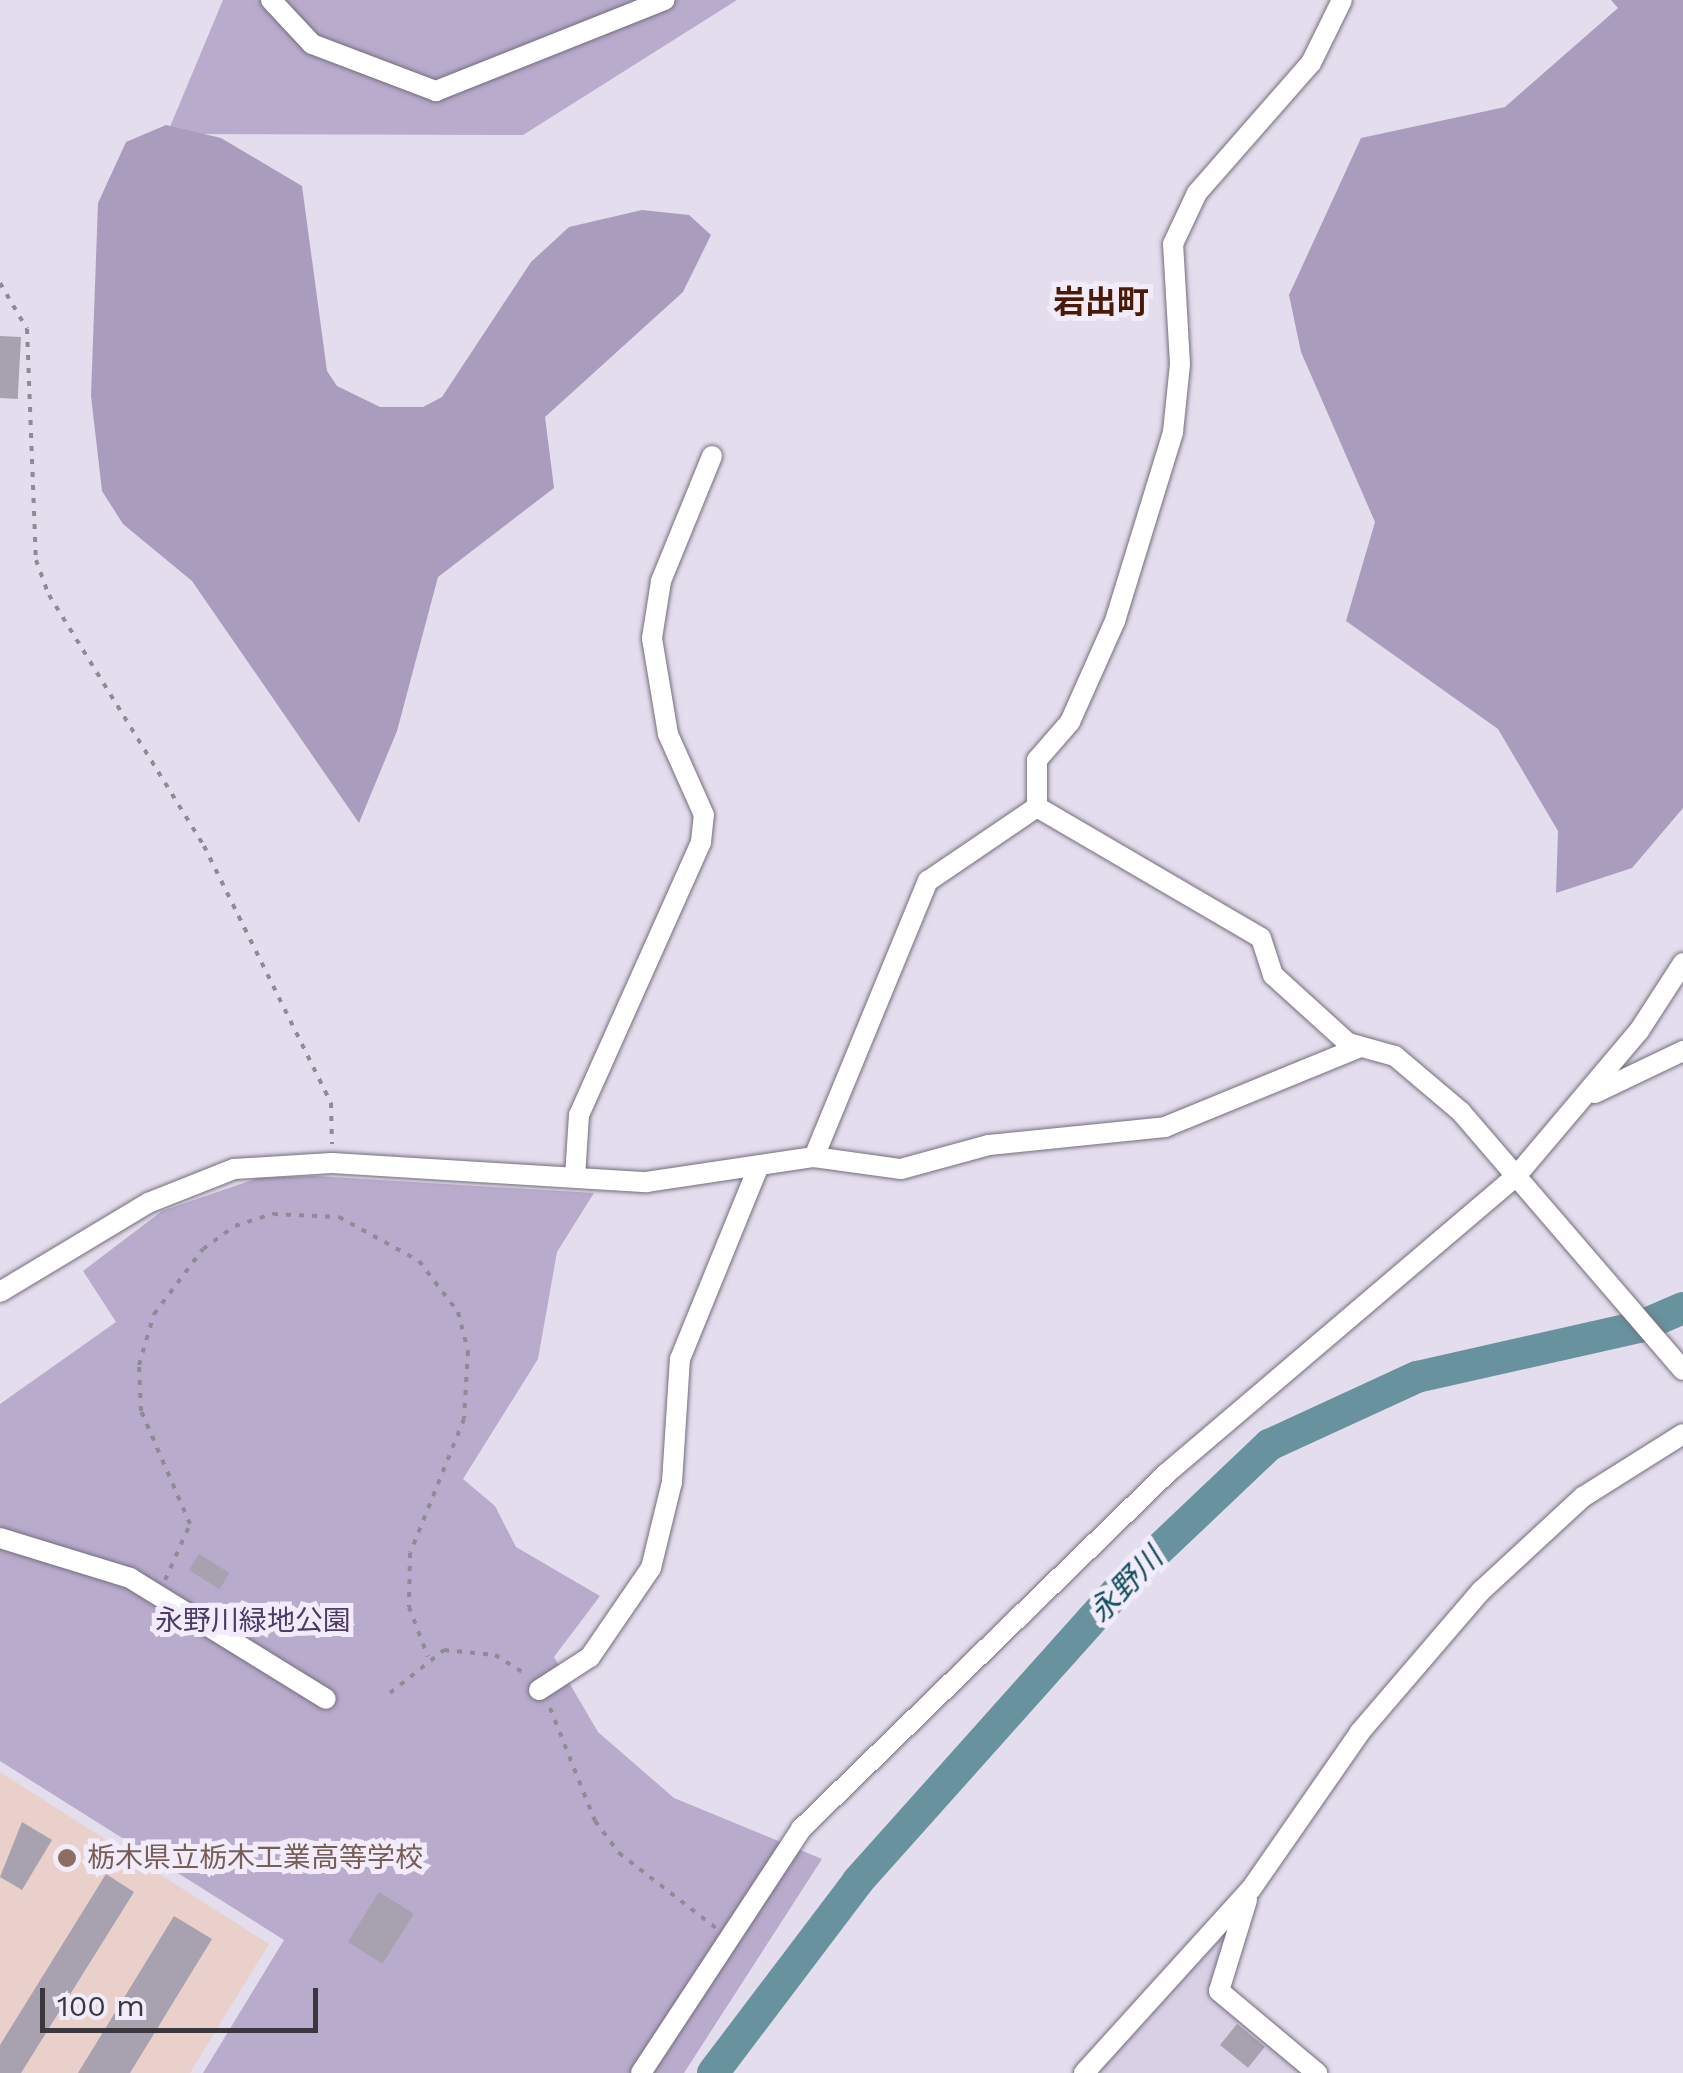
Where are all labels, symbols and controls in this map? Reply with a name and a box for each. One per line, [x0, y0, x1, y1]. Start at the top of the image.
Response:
district label: 岩出町 [1053, 283, 1149, 321]
water label: 永野川 [1082, 1540, 1170, 1630]
park label: 永野川緑地公園 [155, 1604, 351, 1638]
place label: 栃木県立栃木工業高等学校 [87, 1841, 423, 1875]
marker: 栃木県立栃木工業高等学校 [56, 1847, 78, 1869]
scale bar [45, 1968, 322, 2030]
text: 100 m [57, 1988, 145, 2023]

